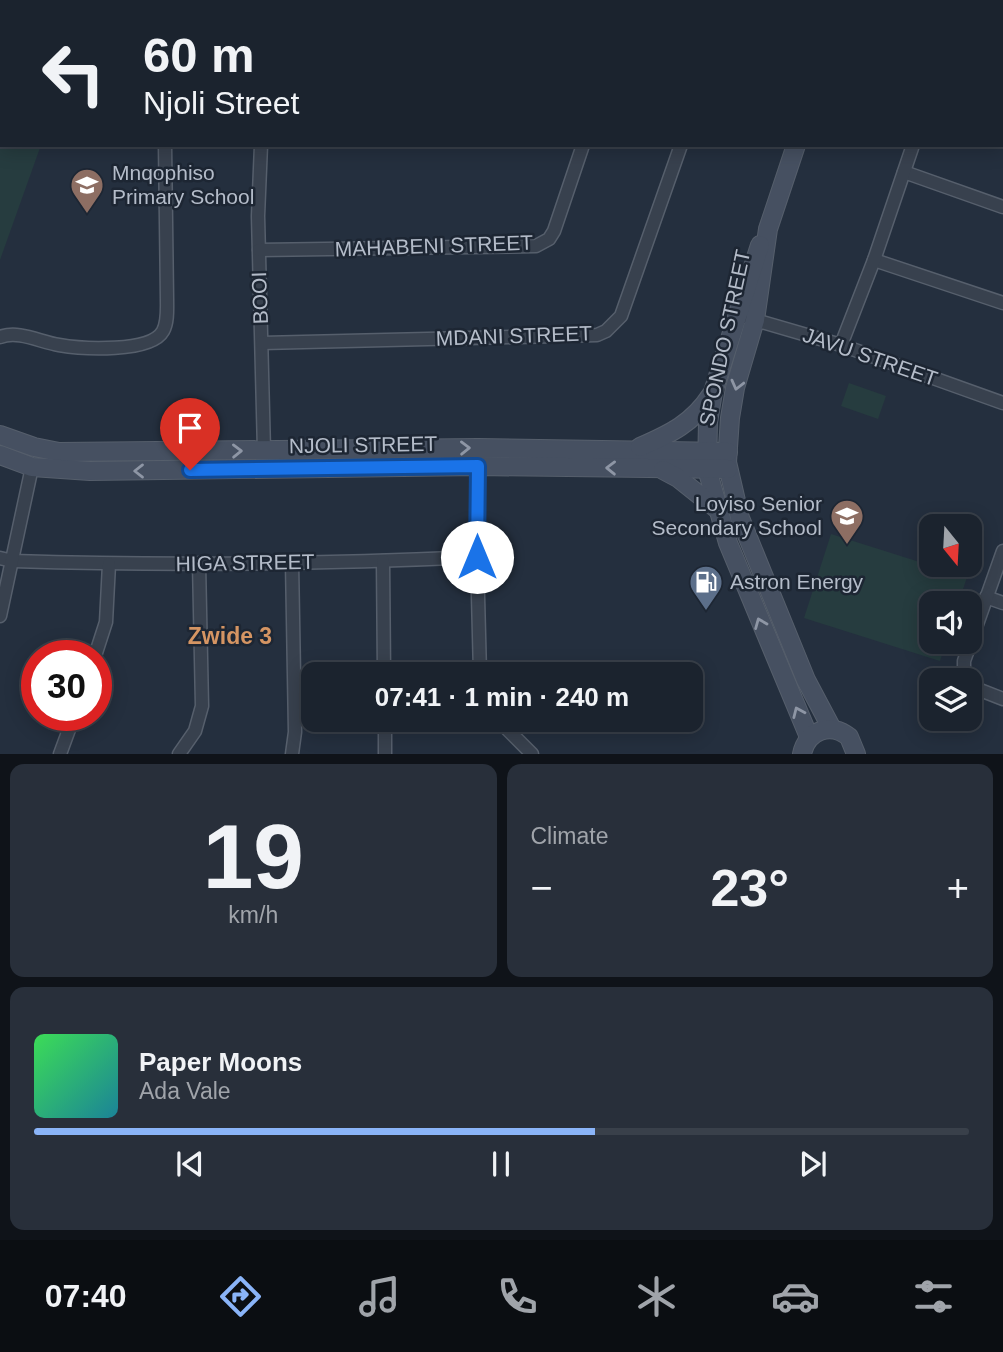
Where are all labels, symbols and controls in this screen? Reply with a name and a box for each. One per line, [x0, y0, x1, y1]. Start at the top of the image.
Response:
icon: left [28, 28, 119, 119]
text: 60 m [143, 28, 255, 82]
text: Njoli Street [143, 85, 300, 121]
place label: Mnqophiso Primary School [112, 161, 254, 208]
school or university icon: Mnqophiso Primary School [68, 166, 106, 215]
street label: MAHABENI STREET [334, 231, 534, 260]
street label: SPONDO STREET [695, 247, 754, 428]
street label: BOOI [247, 271, 272, 325]
street label: MDANI STREET [435, 321, 593, 350]
street label: JAVU STREET [800, 323, 941, 390]
one-way arrow [731, 379, 745, 391]
pin [160, 398, 220, 470]
icon: arrive [171, 409, 209, 447]
street label: NJOLI STREET [289, 432, 437, 457]
one-way arrow [460, 440, 470, 456]
one-way arrow [232, 444, 243, 459]
one-way arrow [605, 460, 616, 476]
one-way arrow [133, 463, 143, 479]
place label: Loyiso Senior Secondary School [652, 492, 822, 539]
school or university icon: Loyiso Senior Secondary School [828, 497, 866, 546]
north arrow [919, 514, 982, 578]
map controls [919, 514, 982, 731]
position arrow [440, 520, 514, 594]
street label: HIGA STREET [175, 550, 315, 575]
fuel station icon: Astron Energy [687, 563, 725, 612]
place label: Astron Energy [730, 570, 864, 593]
button: sound [919, 591, 982, 654]
one-way arrow [755, 618, 769, 630]
district label: Zwide 3 [188, 623, 272, 649]
speed limit sign: 30 [21, 640, 112, 731]
button: layers [919, 668, 982, 731]
text: 07:41 · 1 min · 240 m [375, 682, 629, 712]
one-way arrow [792, 706, 806, 719]
text: 19 [203, 806, 304, 907]
text: Climate [531, 823, 608, 849]
text: 23° [710, 859, 789, 917]
text: − [531, 867, 553, 909]
text: + [947, 867, 969, 909]
text: km/h [228, 902, 278, 928]
text: Paper Moons [139, 1047, 302, 1077]
text: Ada Vale [139, 1078, 231, 1104]
icon: previous [171, 1145, 209, 1183]
icon: pause [482, 1145, 520, 1183]
icon: next [794, 1145, 832, 1183]
icon: directions [216, 1272, 265, 1321]
icon: music [355, 1272, 404, 1321]
icon: phone [493, 1272, 542, 1321]
icon: climate [632, 1272, 681, 1321]
icon: car [771, 1272, 820, 1321]
icon: filters [909, 1272, 958, 1321]
text: 07:40 [45, 1278, 127, 1314]

